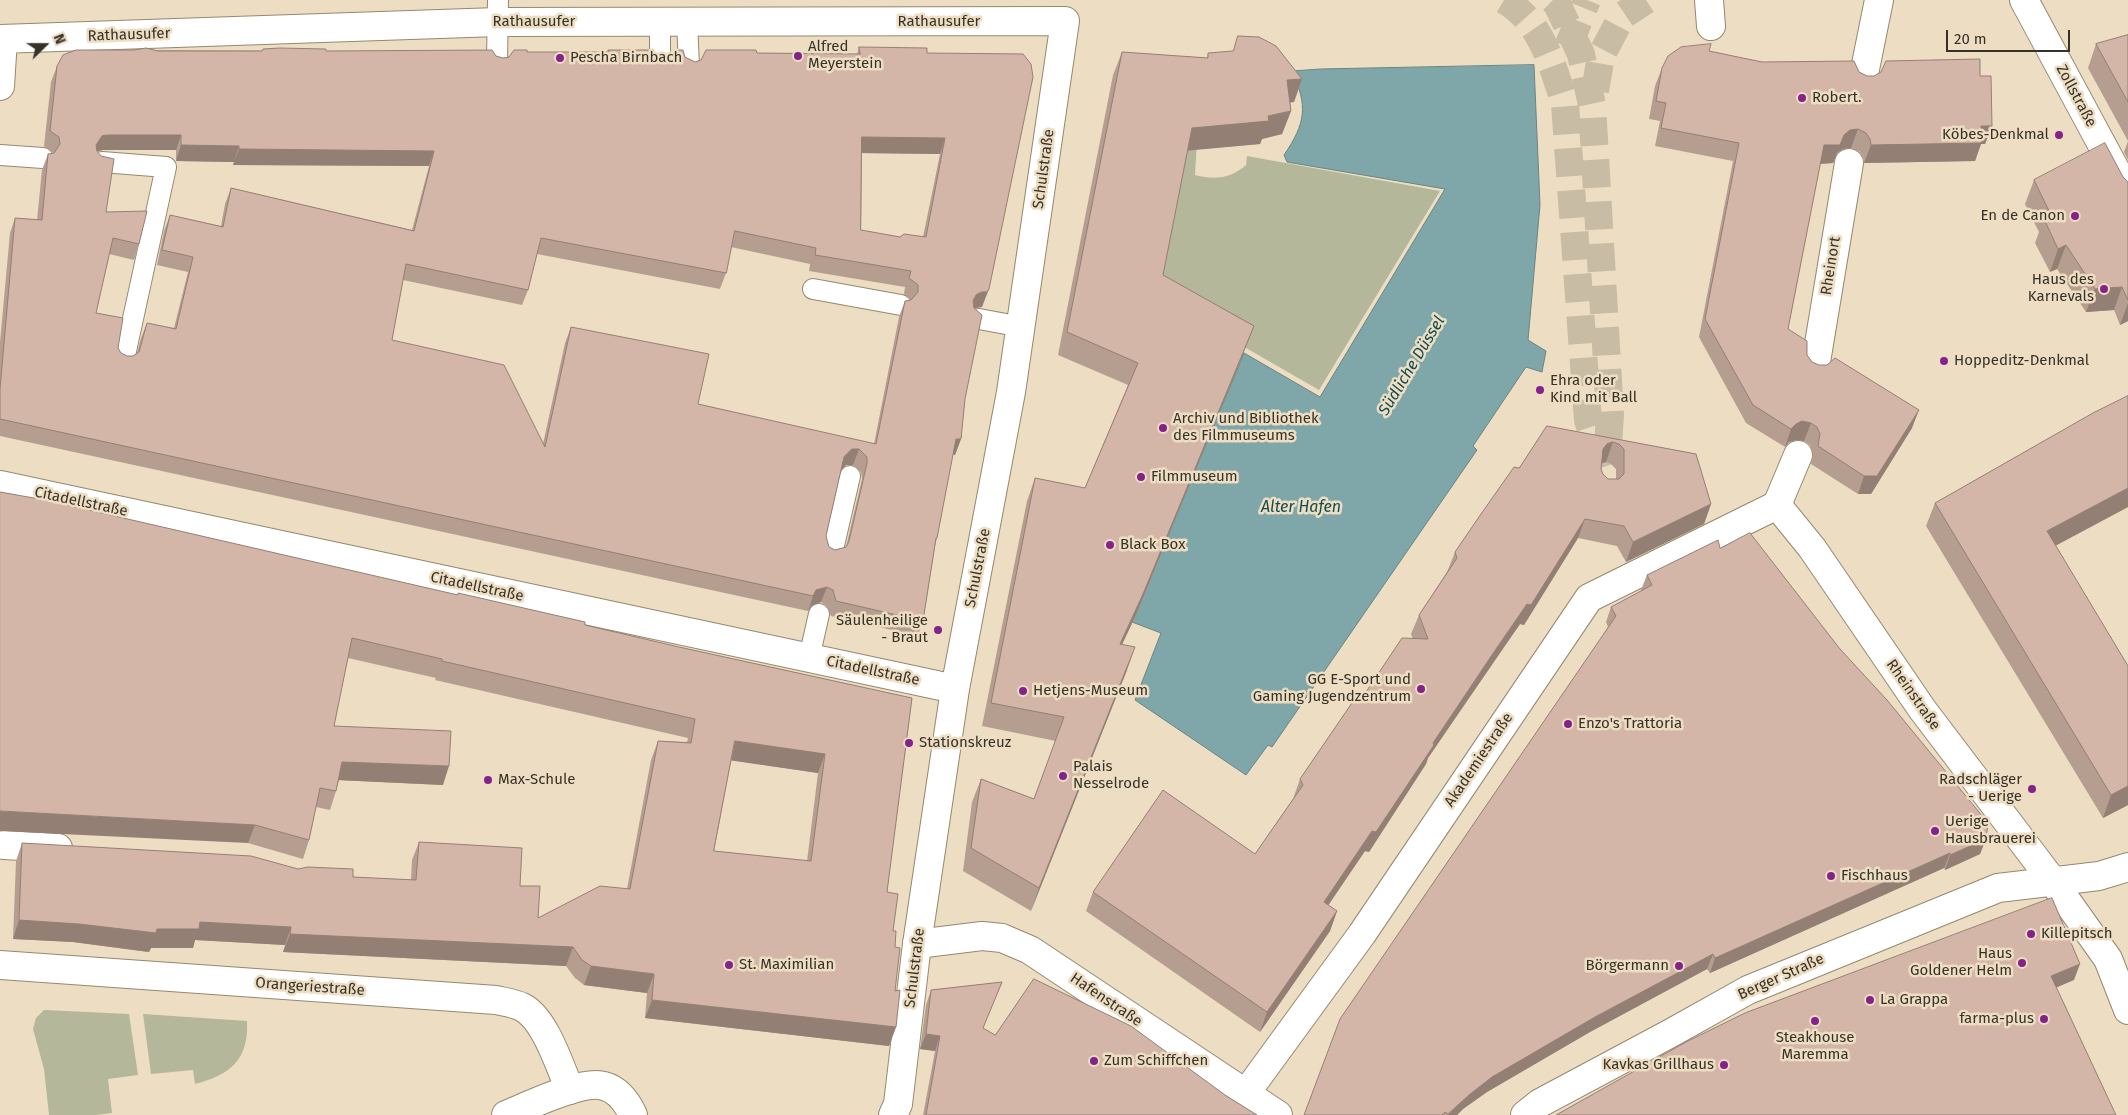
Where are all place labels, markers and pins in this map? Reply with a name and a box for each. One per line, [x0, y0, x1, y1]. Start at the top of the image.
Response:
place label: Alfred Meyerstein [808, 38, 882, 73]
place label: Pescha Birnbach [570, 49, 682, 67]
marker: Alfred Meyerstein [792, 50, 804, 62]
marker: Pescha Birnbach [554, 52, 566, 64]
place label: Robert. [1812, 89, 1862, 107]
marker: Robert. [1796, 92, 1808, 104]
place label: Köbes-Denkmal [1942, 126, 2049, 144]
marker: Köbes-Denkmal [2053, 129, 2065, 141]
place label: En de Canon [1980, 207, 2065, 225]
marker: En de Canon [2069, 210, 2081, 222]
place label: Haus des Karnevals [2028, 271, 2094, 306]
marker: Haus des Karnevals [2098, 283, 2110, 295]
place label: Hoppeditz-Denkmal [1954, 352, 2089, 370]
marker: Hoppeditz-Denkmal [1938, 355, 1950, 367]
place label: Ehra oder Kind mit Ball [1550, 372, 1637, 407]
marker: Ehra oder Kind mit Ball [1534, 384, 1546, 396]
place label: Archiv und Bibliothek des Filmmuseums [1173, 410, 1319, 445]
marker: Archiv und Bibliothek des Filmmuseums [1157, 422, 1169, 434]
place label: Filmmuseum [1151, 468, 1238, 486]
marker: Filmmuseum [1135, 471, 1147, 483]
place label: Black Box [1120, 536, 1185, 554]
marker: Black Box [1104, 539, 1116, 551]
place label: Säulenheilige - Braut [836, 612, 928, 647]
marker: Säulenheilige - Braut [932, 624, 944, 636]
place label: GG E-Sport und Gaming Jugendzentrum [1253, 671, 1411, 706]
place label: Hetjens-Museum [1033, 682, 1148, 700]
marker: GG E-Sport und Gaming Jugendzentrum [1415, 683, 1427, 695]
marker: Hetjens-Museum [1017, 685, 1029, 697]
place label: Enzo's Trattoria [1578, 715, 1682, 733]
marker: Enzo's Trattoria [1562, 718, 1574, 730]
place label: Stationskreuz [919, 734, 1011, 752]
marker: Stationskreuz [903, 737, 915, 749]
place label: Palais Nesselrode [1073, 758, 1149, 793]
marker: Palais Nesselrode [1057, 770, 1069, 782]
place label: Max-Schule [498, 771, 575, 789]
place label: Radschläger - Uerige [1939, 771, 2022, 806]
marker: Max-Schule [482, 774, 494, 786]
marker: Radschläger - Uerige [2026, 783, 2038, 795]
place label: Uerige Hausbrauerei [1945, 813, 2036, 848]
marker: Uerige Hausbrauerei [1929, 825, 1941, 837]
place label: Fischhaus [1841, 867, 1908, 885]
marker: Fischhaus [1825, 870, 1837, 882]
place label: Killepitsch [2041, 925, 2112, 943]
marker: Killepitsch [2025, 928, 2037, 940]
place label: Haus Goldener Helm [1910, 945, 2012, 980]
place label: St. Maximilian [739, 956, 834, 974]
place label: Börgermann [1585, 957, 1669, 975]
marker: Haus Goldener Helm [2016, 957, 2028, 969]
marker: St. Maximilian [723, 959, 735, 971]
marker: Börgermann [1673, 960, 1685, 972]
place label: La Grappa [1880, 991, 1948, 1009]
marker: La Grappa [1864, 994, 1876, 1006]
place label: farma-plus [1959, 1010, 2034, 1028]
marker: farma-plus [2038, 1013, 2050, 1025]
marker: Steakhouse Maremma [1809, 1015, 1821, 1027]
place label: Steakhouse Maremma [1776, 1029, 1854, 1064]
place label: Zum Schiffchen [1104, 1052, 1208, 1070]
marker: Zum Schiffchen [1088, 1055, 1100, 1067]
place label: Kavkas Grillhaus [1603, 1056, 1714, 1074]
marker: Kavkas Grillhaus [1718, 1059, 1730, 1071]

